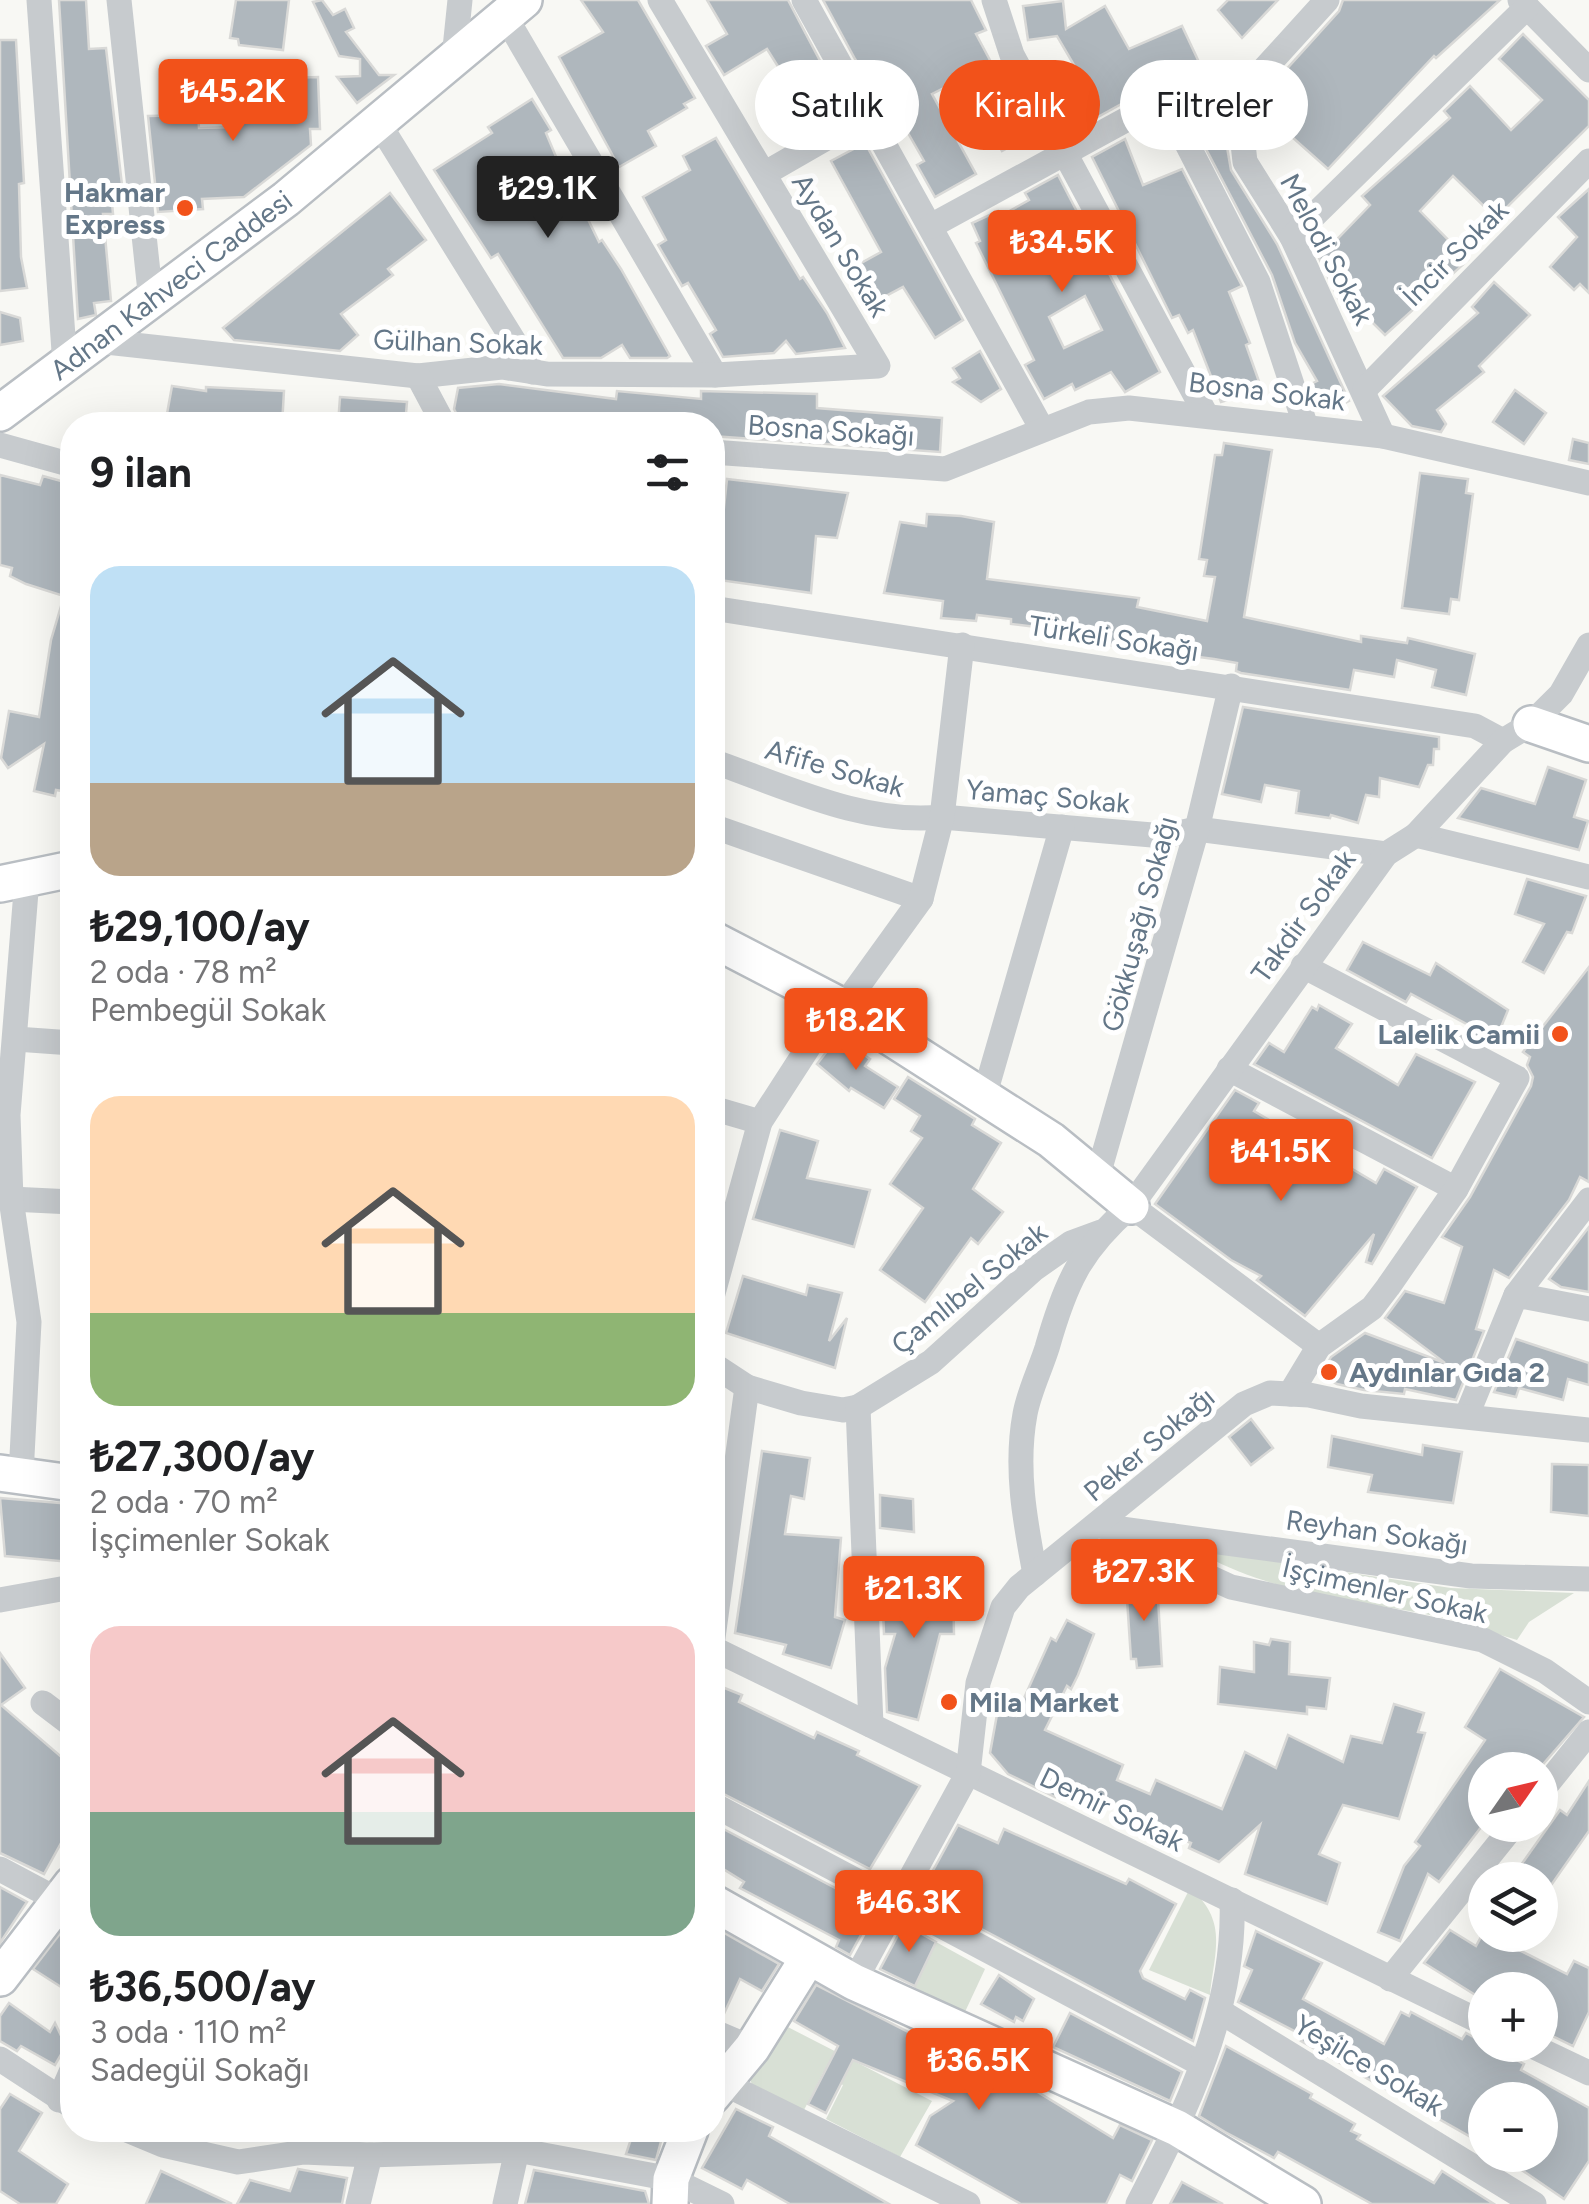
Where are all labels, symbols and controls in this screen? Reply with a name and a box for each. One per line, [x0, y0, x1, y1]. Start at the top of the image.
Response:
pin: ₺45.2K [152, 59, 314, 144]
chip: Satılık [755, 60, 919, 150]
chip: Kiralık [939, 60, 1100, 150]
chip: Filtreler [1120, 60, 1308, 150]
text: ₺45.2K [181, 72, 285, 110]
pin: ₺29.1K [467, 156, 629, 241]
street label: Aydan Sokak [785, 167, 897, 323]
street label: Melodi Sokak [1273, 168, 1381, 331]
text: ₺29.1K [499, 169, 597, 207]
place label: Hakmar Express [64, 175, 165, 241]
street label: Adnan Kahveci Caddesi [43, 183, 299, 387]
street label: İncir Sokak [1395, 193, 1515, 313]
marker: Hakmar Express [174, 197, 196, 219]
pin: ₺34.5K [981, 210, 1143, 295]
text: ₺34.5K [1010, 223, 1114, 261]
street label: Gülhan Sokak [372, 322, 544, 362]
street label: Bosna Sokak [1187, 365, 1348, 418]
street label: Bosna Sokağı [746, 407, 916, 453]
icon: filters [640, 445, 695, 500]
text: 9 ilan [90, 447, 192, 498]
street label: Türkeli Sokağı [1027, 608, 1201, 668]
icon: home [303, 631, 483, 811]
street label: Afife Sokak [762, 732, 909, 804]
street label: Yamaç Sokak [965, 772, 1132, 820]
street label: Gökkuşağı Sokağı [1094, 813, 1184, 1035]
street label: Takdir Sokak [1244, 843, 1363, 989]
text: ₺29,100/ay [90, 901, 310, 952]
text: 2 oda · 78 m² [90, 953, 277, 991]
pin: ₺18.2K [775, 988, 937, 1073]
text: Pembegül Sokak [90, 991, 326, 1029]
text: ₺18.2K [806, 1001, 906, 1039]
place label: Lalelik Camii [1377, 1017, 1540, 1051]
marker: Lalelik Camii [1549, 1023, 1571, 1045]
pin: ₺41.5K [1200, 1119, 1362, 1204]
text: ₺41.5K [1231, 1132, 1331, 1170]
icon: home [303, 1161, 483, 1341]
street label: Çamlıbel Sokak [884, 1215, 1054, 1361]
place label: Aydınlar Gıda 2 [1349, 1355, 1545, 1389]
marker: Aydınlar Gıda 2 [1318, 1361, 1340, 1383]
street label: Peker Sokağı [1077, 1380, 1221, 1508]
text: ₺27,300/ay [90, 1431, 314, 1482]
text: 2 oda · 70 m² [90, 1483, 278, 1521]
street label: Reyhan Sokağı [1284, 1502, 1470, 1562]
text: İşçimenler Sokak [90, 1521, 329, 1559]
pin: ₺27.3K [1063, 1539, 1225, 1624]
street label: İşçimenler Sokak [1279, 1550, 1491, 1630]
text: ₺27.3K [1093, 1552, 1195, 1590]
pin: ₺21.3K [833, 1556, 995, 1641]
text: ₺21.3K [865, 1569, 963, 1607]
place label: Mila Market [969, 1685, 1119, 1719]
icon: home [303, 1691, 483, 1871]
marker: Mila Market [938, 1691, 960, 1713]
north arrow [1468, 1752, 1558, 1842]
map controls [1468, 1752, 1558, 2172]
street label: Demir Sokak [1035, 1760, 1190, 1859]
button: layers [1468, 1862, 1558, 1952]
pin: ₺46.3K [828, 1870, 990, 1955]
text: ₺46.3K [857, 1883, 961, 1921]
text: ₺36,500/ay [90, 1961, 316, 2012]
button: + [1468, 1972, 1558, 2062]
street label: Yeşilce Sokak [1288, 2007, 1450, 2123]
text: 3 oda · 110 m² [90, 2013, 287, 2051]
pin: ₺36.5K [898, 2028, 1060, 2113]
text: ₺36.5K [928, 2041, 1030, 2079]
text: Sadegül Sokağı [90, 2051, 310, 2089]
button: − [1468, 2082, 1558, 2172]

